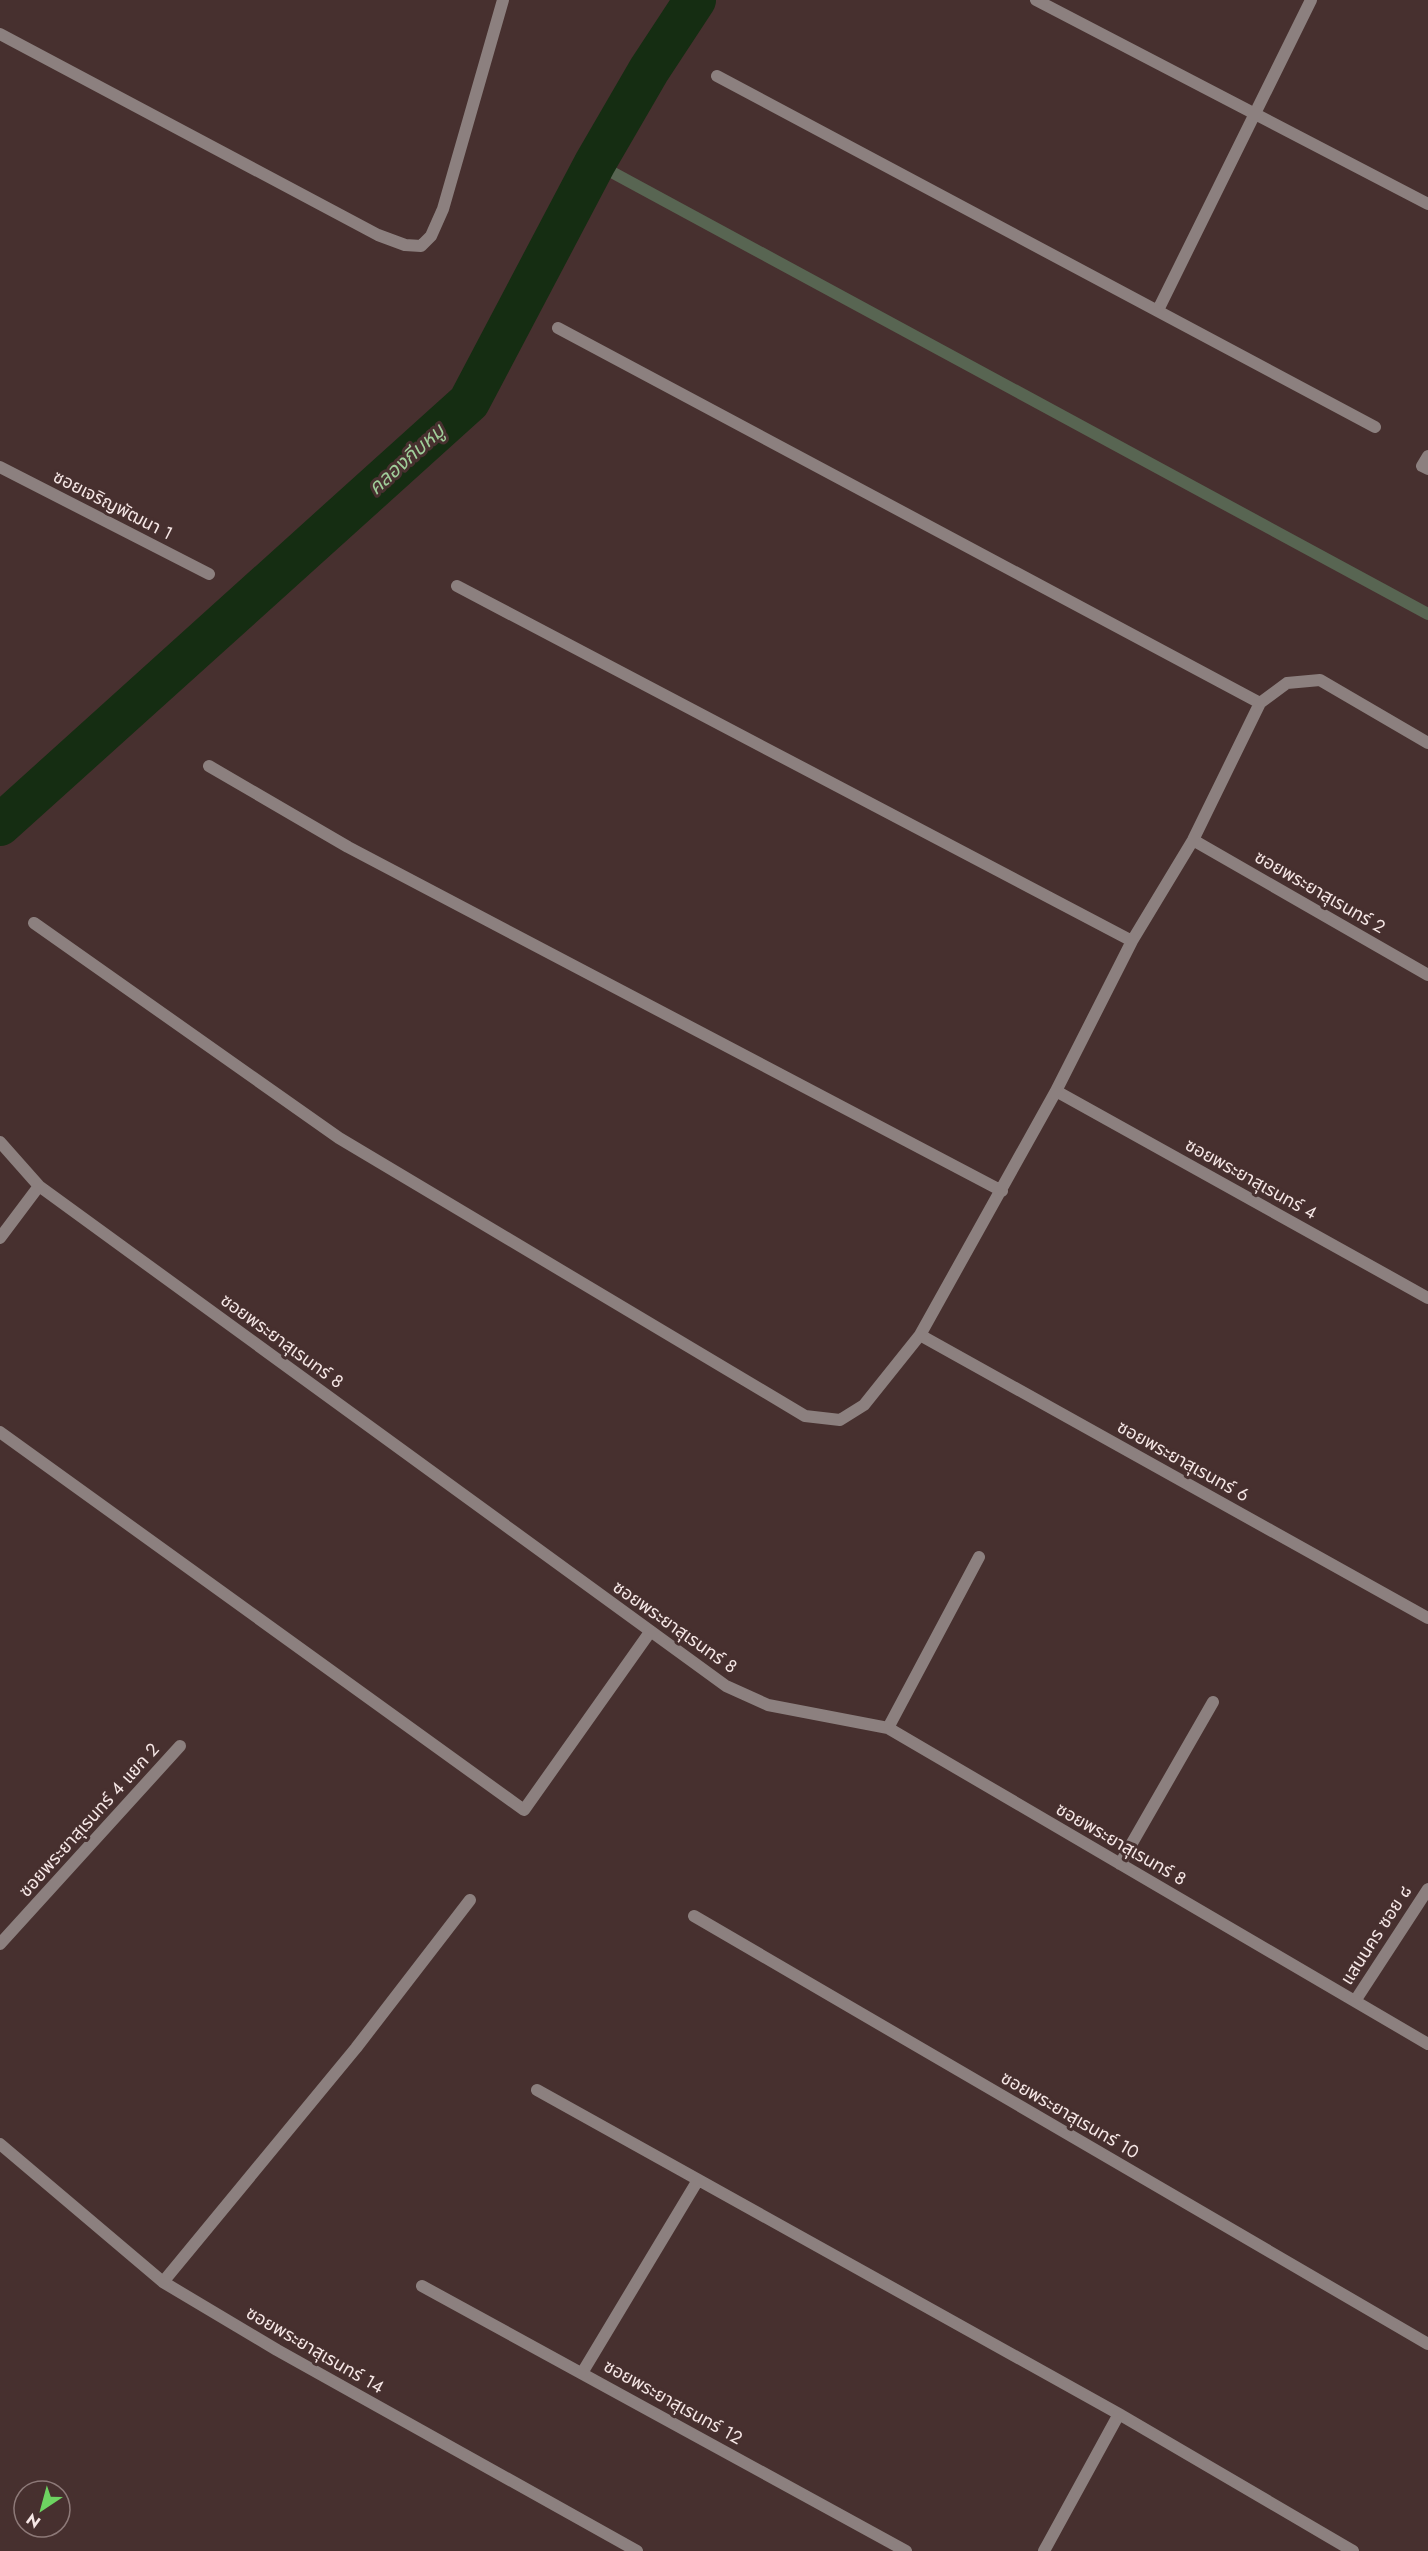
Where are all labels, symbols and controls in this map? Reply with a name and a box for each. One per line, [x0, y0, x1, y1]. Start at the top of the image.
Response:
water label: คลองกีบหมู [362, 416, 452, 502]
street label: ซอยเจริญพัฒนา 1 [49, 464, 177, 546]
street label: ซอยพระยาสุเรนทร์ 2 [1250, 844, 1390, 940]
street label: ซอยพระยาสุเรนทร์ 4 [1180, 1132, 1322, 1226]
street label: ซอยพระยาสุเรนทร์ 8 [215, 1287, 349, 1395]
street label: ซอยพระยาสุเรนทร์ 6 [1112, 1414, 1254, 1508]
street label: ซอยพระยาสุเรนทร์ 8 [607, 1574, 743, 1680]
street label: ซอยพระยาสุเรนทร์ 4 แยก 2 [13, 1737, 165, 1903]
street label: ซอยพระยาสุเรนทร์ 8 [1051, 1796, 1191, 1892]
street label: แสนนคร ซอย ๘ [1334, 1880, 1418, 1990]
street label: ซอยพระยาสุเรนทร์ 10 [996, 2065, 1144, 2165]
street label: ซอยพระยาสุเรนทร์ 14 [241, 2300, 389, 2400]
street label: ซอยพระยาสุเรนทร์ 12 [599, 2353, 747, 2451]
north arrow [12, 2479, 72, 2539]
text: N [22, 2508, 45, 2534]

